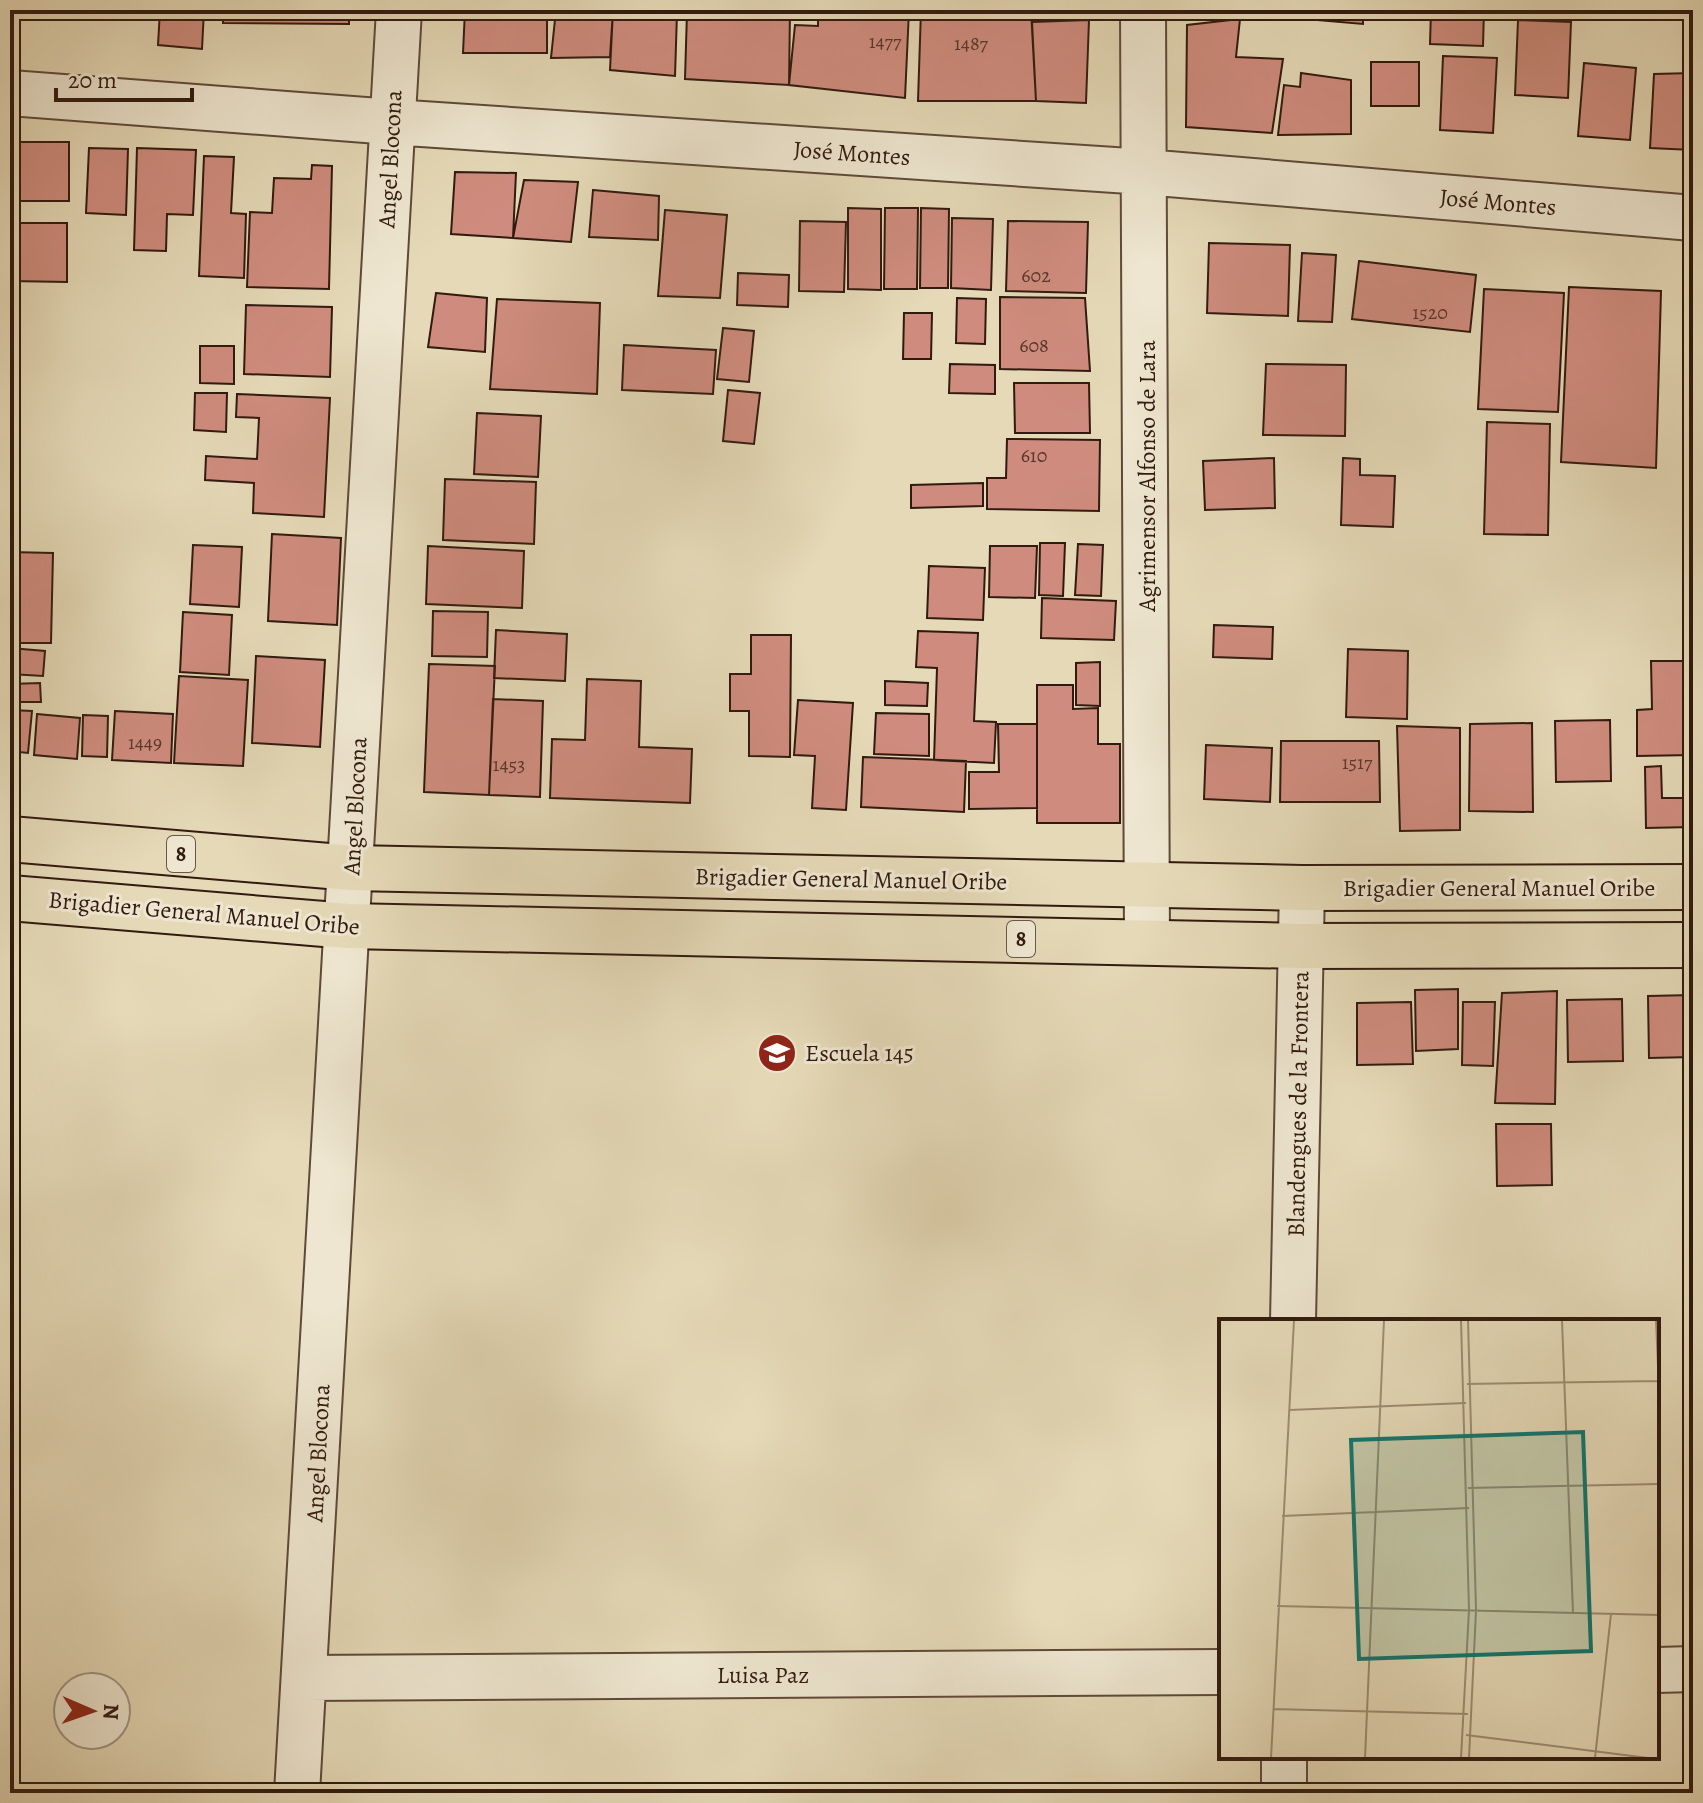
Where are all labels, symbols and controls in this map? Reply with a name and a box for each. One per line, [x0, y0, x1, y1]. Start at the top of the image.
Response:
house number: 1477 [869, 28, 902, 55]
house number: 1487 [954, 30, 989, 57]
scale bar [56, 52, 192, 102]
text: 20 m [68, 64, 117, 96]
street label: Angel Blocona [370, 88, 410, 230]
street label: José Montes [792, 133, 912, 173]
street label: José Montes [1438, 181, 1558, 223]
house number: 602 [1021, 262, 1051, 289]
house number: 1520 [1412, 299, 1448, 326]
house number: 608 [1019, 332, 1049, 359]
street label: Agrimensor Alfonso de Lara [1131, 339, 1163, 613]
house number: 610 [1021, 442, 1047, 469]
house number: 1449 [128, 729, 162, 756]
street label: Angel Blocona [335, 735, 375, 877]
house number: 1517 [1342, 749, 1373, 776]
house number: 1453 [493, 751, 525, 778]
road number: 8 [167, 836, 195, 872]
street label: Brigadier General Manuel Oribe [694, 860, 1008, 898]
street label: Brigadier General Manuel Oribe [1343, 872, 1655, 904]
street label: Brigadier General Manuel Oribe [47, 883, 361, 943]
road number: 8 [1007, 921, 1035, 957]
street label: Blandengues de la Frontera [1280, 970, 1316, 1237]
school or university icon: Escuela 145 [756, 1032, 798, 1074]
place label: Escuela 145 [805, 1037, 914, 1069]
inset map [1219, 1319, 1659, 1759]
street label: Angel Blocona [298, 1382, 338, 1524]
street label: Luisa Paz [717, 1659, 809, 1691]
north arrow [52, 1671, 132, 1751]
text: N [96, 1703, 126, 1720]

